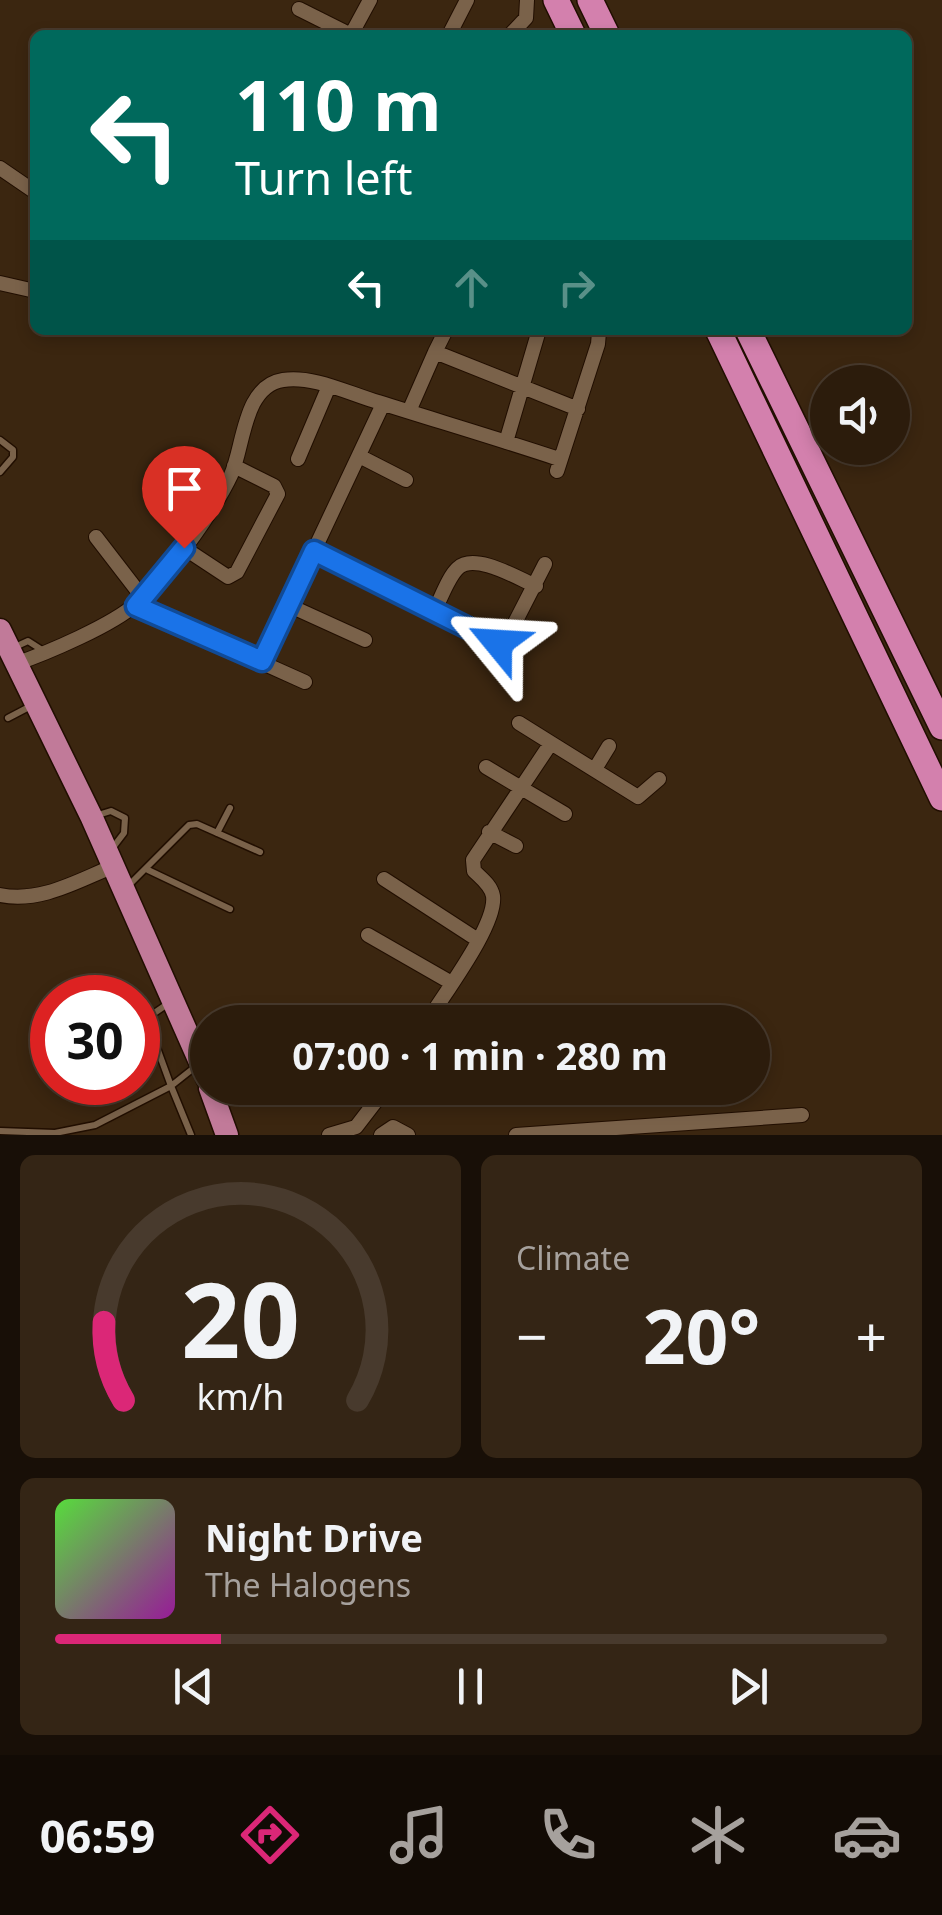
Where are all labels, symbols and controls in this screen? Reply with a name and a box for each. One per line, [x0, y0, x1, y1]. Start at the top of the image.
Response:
text: 110 m [235, 56, 442, 152]
icon: left [70, 70, 200, 200]
text: Turn left [235, 147, 412, 208]
icon: left [339, 260, 394, 315]
icon: ahead [444, 260, 499, 315]
icon: right [549, 260, 604, 315]
map controls [810, 365, 910, 465]
button: sound [810, 365, 910, 465]
pin [142, 446, 227, 549]
icon: arrive [157, 461, 212, 516]
position arrow [446, 591, 550, 695]
speed limit sign: 30 [30, 975, 160, 1105]
text: 07:00 · 1 min · 280 m [292, 1029, 668, 1081]
text: Climate [516, 1236, 630, 1279]
text: 20 [181, 1247, 300, 1388]
text: 20° [643, 1284, 760, 1386]
text: − [516, 1298, 547, 1373]
text: + [856, 1298, 887, 1373]
text: km/h [197, 1372, 284, 1420]
text: Night Drive [205, 1511, 423, 1563]
text: The Halogens [205, 1563, 411, 1606]
icon: previous [166, 1659, 221, 1714]
icon: pause [443, 1659, 498, 1714]
icon: next [721, 1659, 776, 1714]
icon: directions [235, 1800, 305, 1870]
icon: music [384, 1800, 454, 1870]
icon: phone [533, 1800, 603, 1870]
icon: climate [683, 1800, 753, 1870]
icon: car [832, 1800, 902, 1870]
text: 06:59 [40, 1805, 155, 1866]

